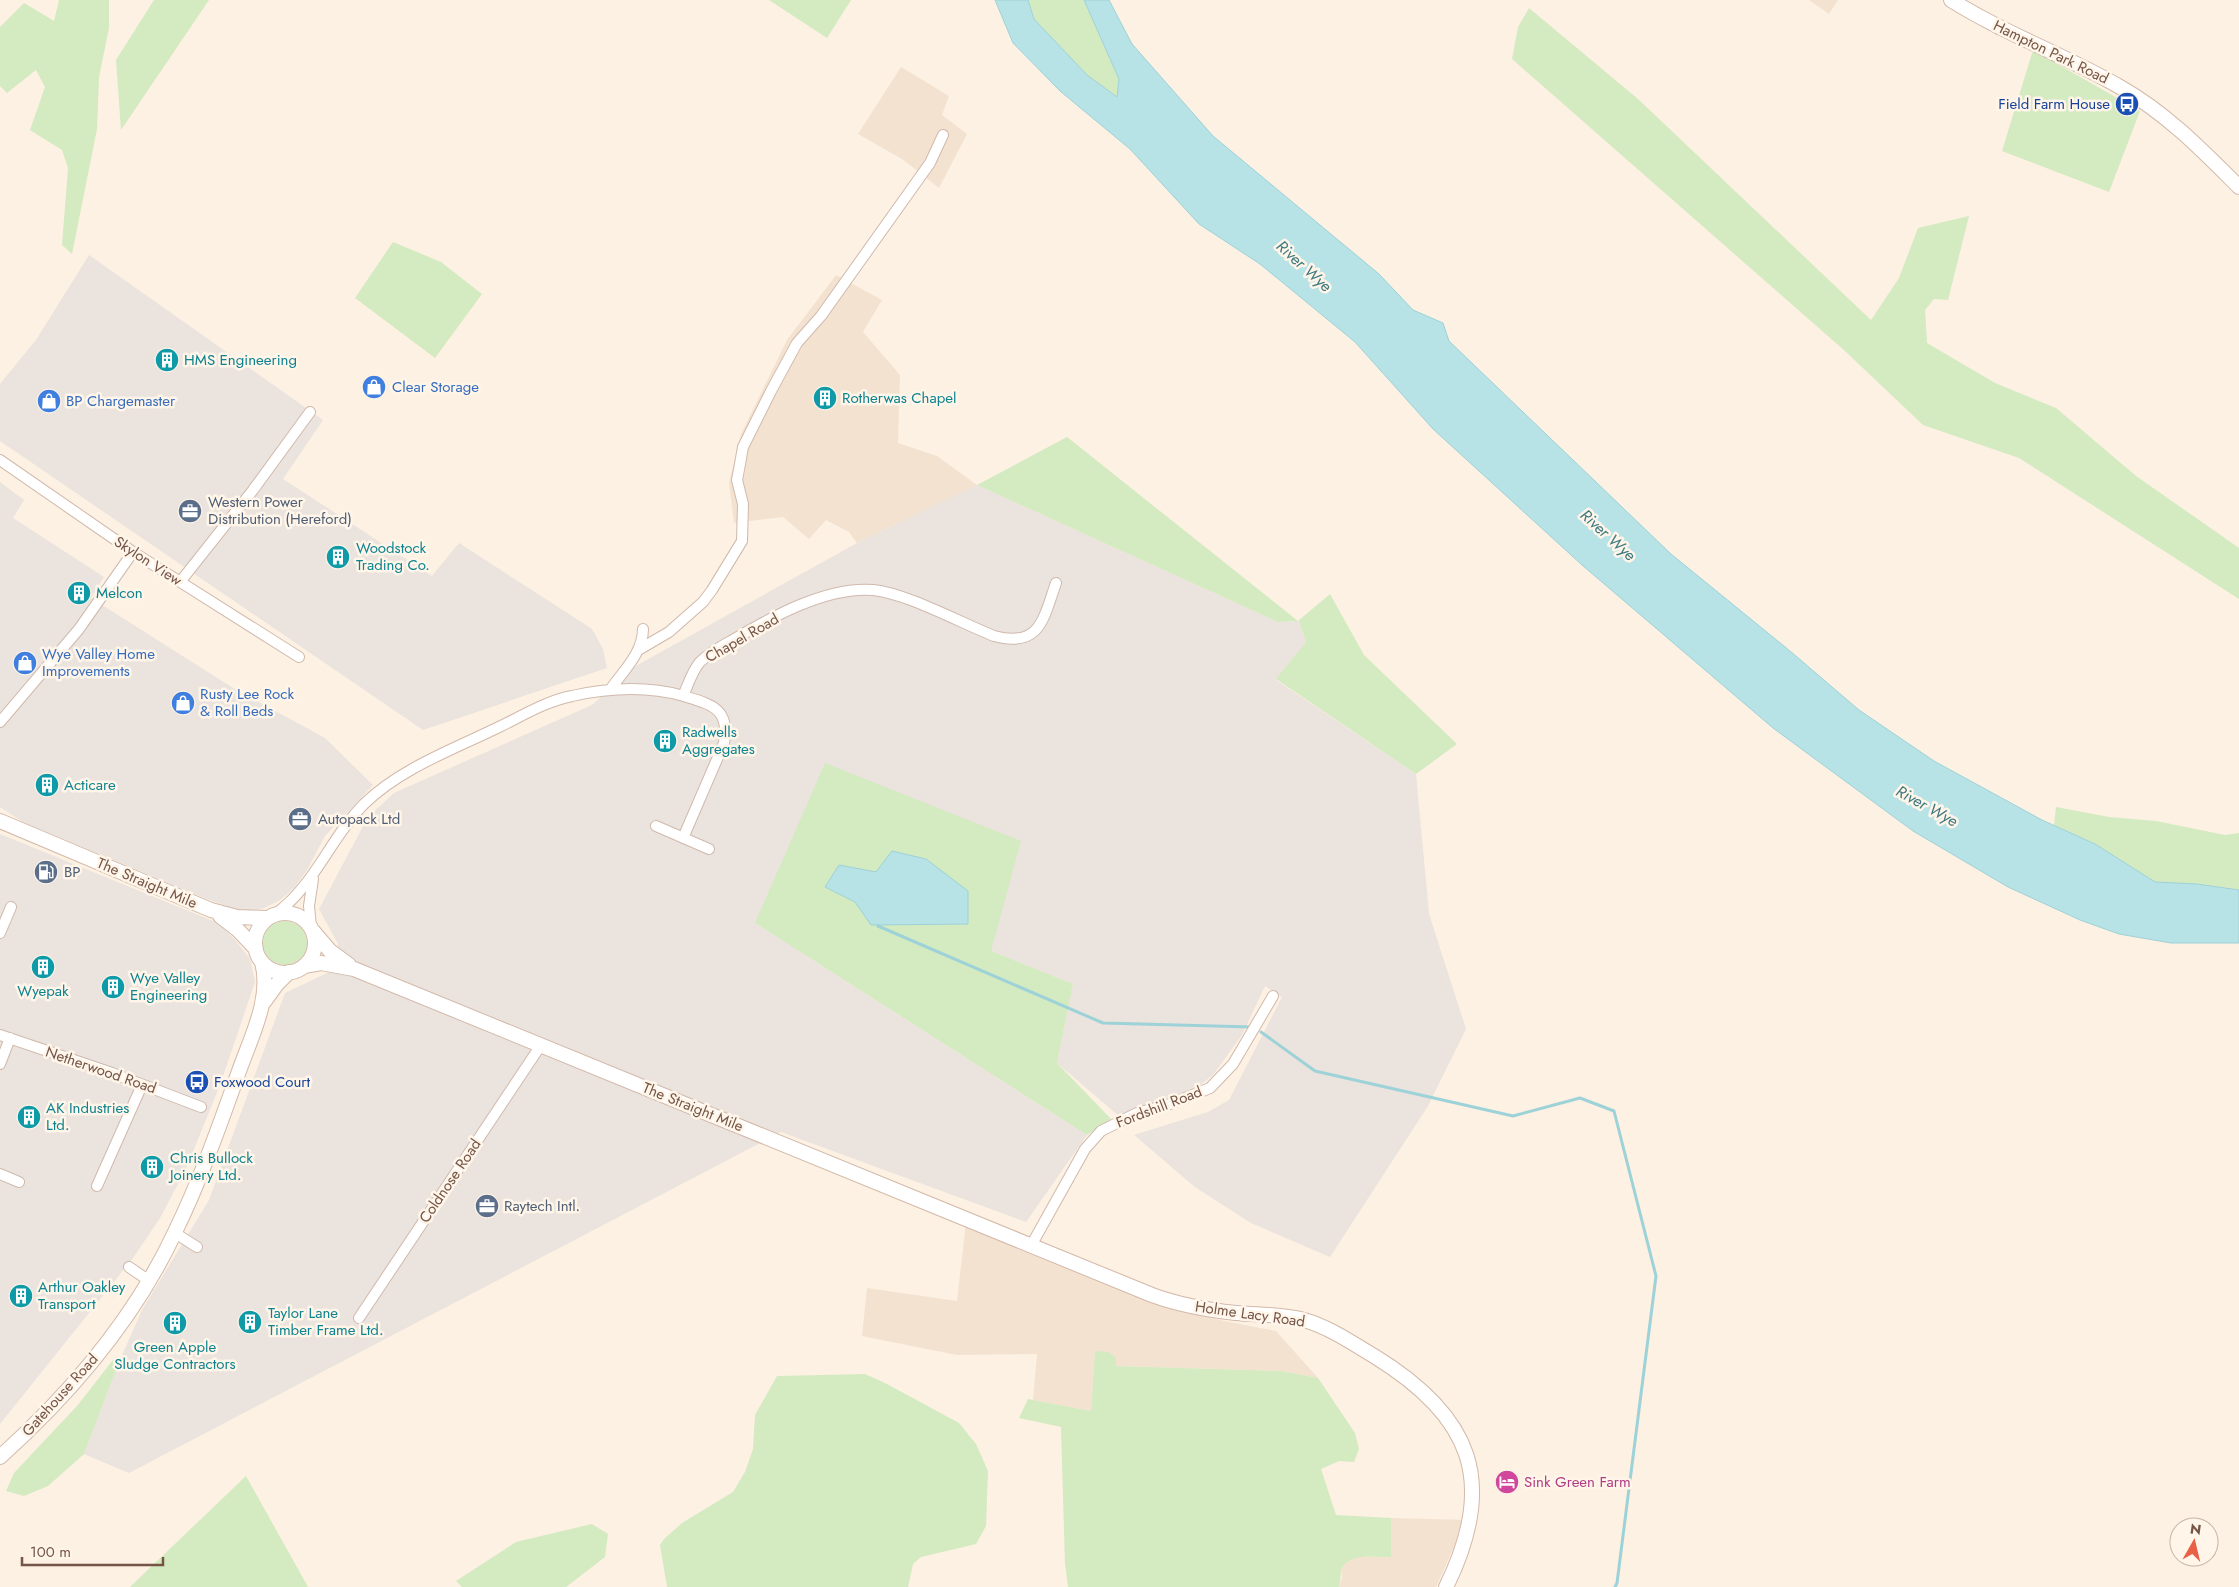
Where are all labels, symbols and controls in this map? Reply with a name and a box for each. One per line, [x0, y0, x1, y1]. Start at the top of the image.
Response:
street label: Hampton Park Road [1990, 15, 2112, 89]
bus stop icon: Field Farm House [2114, 91, 2140, 117]
place label: Field Farm House [1998, 93, 2110, 115]
water label: River Wye [1271, 235, 1337, 297]
building icon: HMS Engineering [154, 347, 180, 373]
place label: HMS Engineering [184, 349, 297, 371]
shop icon: Clear Storage [361, 374, 387, 400]
place label: Clear Storage [392, 376, 479, 398]
building icon: Rotherwas Chapel [812, 385, 838, 411]
place label: Rotherwas Chapel [842, 387, 956, 409]
shop icon: BP Chargemaster [36, 388, 62, 414]
place label: BP Chargemaster [66, 390, 176, 412]
place label: Western Power Distribution (Hereford) [208, 491, 352, 530]
office icon: Western Power Distribution (Hereford) [177, 498, 203, 524]
water label: River Wye [1575, 504, 1641, 566]
street label: Skylon View [110, 531, 187, 592]
place label: Woodstock Trading Co. [356, 537, 430, 576]
building icon: Woodstock Trading Co. [325, 544, 351, 570]
building icon: Melcon [66, 580, 92, 606]
place label: Melcon [96, 582, 143, 604]
street label: Chapel Road [701, 608, 783, 668]
place label: Wye Valley Home Improvements [42, 643, 155, 682]
shop icon: Wye Valley Home Improvements [12, 650, 38, 676]
place label: Rusty Lee Rock & Roll Beds [200, 683, 294, 722]
shop icon: Rusty Lee Rock & Roll Beds [170, 690, 196, 716]
place label: Radwells Aggregates [682, 721, 755, 760]
building icon: Radwells Aggregates [652, 728, 678, 754]
building icon: Acticare [34, 772, 60, 798]
place label: Acticare [64, 774, 116, 796]
water label: River Wye [1892, 780, 1962, 832]
office icon: Autopack Ltd [287, 806, 313, 832]
place label: Autopack Ltd [318, 808, 400, 830]
street label: The Straight Mile [93, 852, 201, 914]
fuel station icon: BP [33, 859, 59, 885]
place label: BP [64, 861, 81, 883]
building icon: Wyepak [30, 954, 56, 980]
place label: Wye Valley Engineering [130, 967, 207, 1006]
building icon: Wye Valley Engineering [100, 974, 126, 1000]
place label: Wyepak [17, 980, 69, 1002]
street label: Netherwood Road [43, 1041, 159, 1099]
bus stop icon: Foxwood Court [184, 1069, 210, 1095]
place label: Foxwood Court [214, 1071, 310, 1093]
street label: The Straight Mile [639, 1077, 747, 1137]
street label: Fordshill Road [1113, 1081, 1205, 1133]
place label: AK Industries Ltd. [46, 1097, 129, 1136]
building icon: AK Industries Ltd. [16, 1104, 42, 1130]
street label: Coldnose Road [414, 1135, 486, 1227]
place label: Chris Bullock Joinery Ltd. [168, 1147, 253, 1186]
building icon: Chris Bullock Joinery Ltd. [139, 1154, 165, 1180]
office icon: Raytech Intl. [474, 1193, 500, 1219]
place label: Raytech Intl. [504, 1195, 580, 1217]
place label: Arthur Oakley Transport [38, 1276, 126, 1315]
building icon: Arthur Oakley Transport [8, 1283, 34, 1309]
street label: Holme Lacy Road [1194, 1295, 1306, 1333]
place label: Taylor Lane Timber Frame Ltd. [268, 1302, 383, 1341]
building icon: Taylor Lane Timber Frame Ltd. [237, 1309, 263, 1335]
building icon: Green Apple Sludge Contractors [162, 1310, 188, 1336]
place label: Green Apple Sludge Contractors [114, 1336, 236, 1375]
street label: Gatehouse Road [17, 1349, 103, 1441]
hotel icon: Sink Green Farm [1494, 1469, 1520, 1495]
place label: Sink Green Farm [1524, 1471, 1631, 1493]
north arrow [2169, 1517, 2219, 1567]
text: N [2189, 1518, 2203, 1540]
scale bar [22, 1534, 164, 1566]
text: 100 m [30, 1541, 71, 1563]

